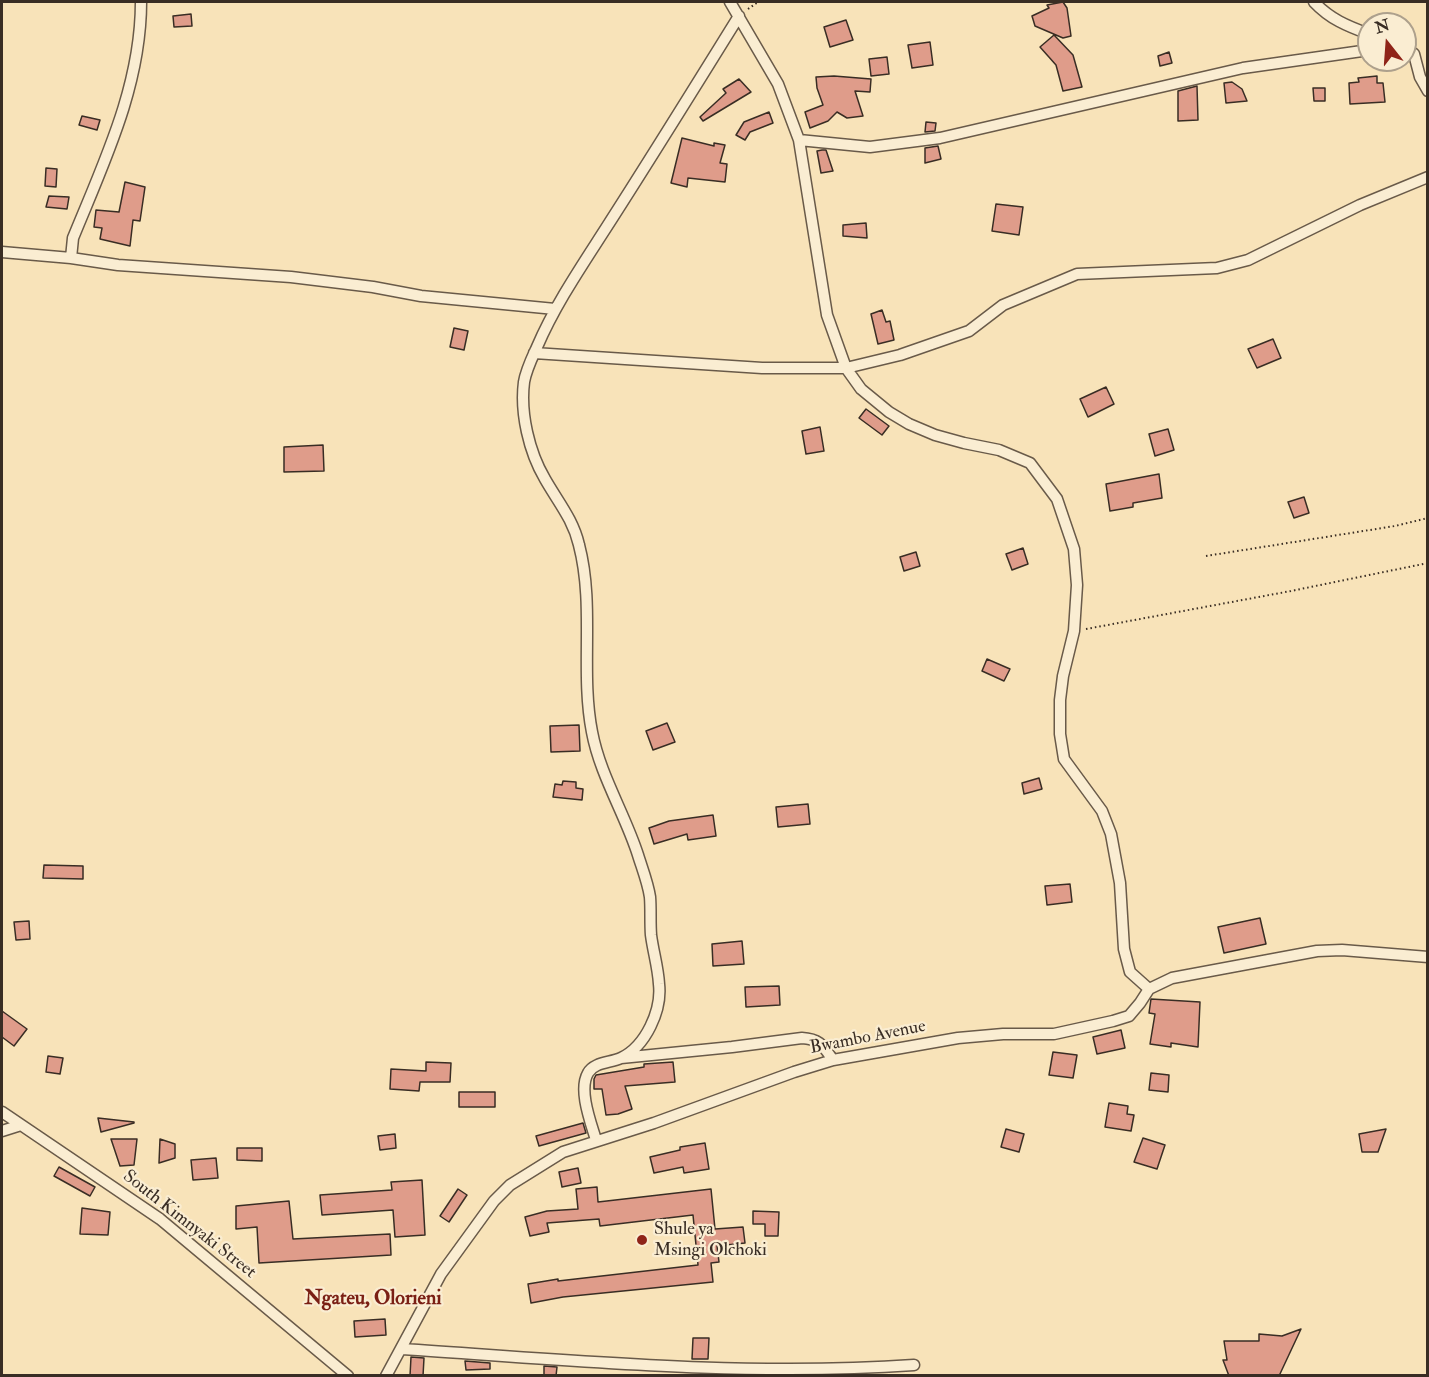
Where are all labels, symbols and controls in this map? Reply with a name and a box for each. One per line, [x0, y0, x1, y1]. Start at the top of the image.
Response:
north arrow [1357, 12, 1417, 72]
text: N [1373, 15, 1392, 38]
street label: Bwambo Avenue [808, 1016, 928, 1060]
street label: South Kimnyaki Street [118, 1166, 260, 1284]
place label: Shule ya Msingi Olchoki [654, 1219, 767, 1262]
marker: Shule ya Msingi Olchoki [635, 1233, 649, 1247]
district label: Ngateu, Olorieni [304, 1288, 442, 1312]

